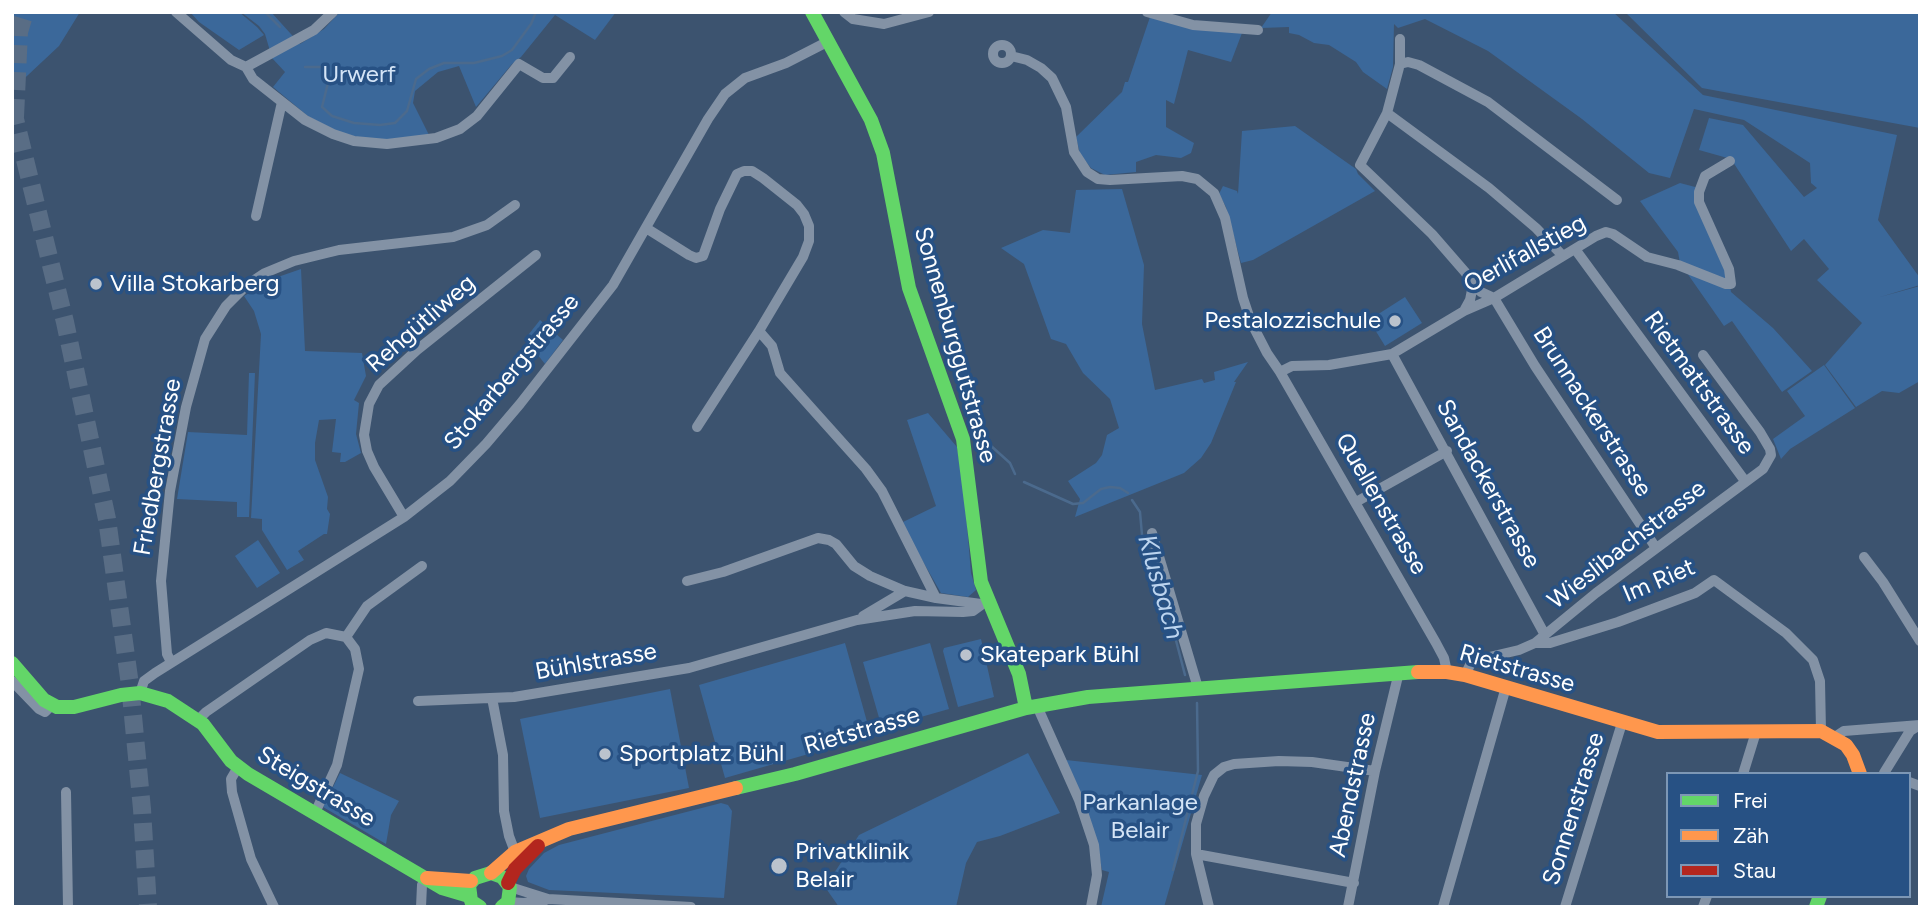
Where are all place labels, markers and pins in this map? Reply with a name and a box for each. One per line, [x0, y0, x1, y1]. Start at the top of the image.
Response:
place label: Villa Stokarberg [110, 270, 280, 298]
marker: Villa Stokarberg [88, 276, 104, 292]
place label: Pestalozzischule [1204, 307, 1381, 335]
marker: Pestalozzischule [1387, 313, 1403, 329]
place label: Skatepark Bühl [980, 641, 1139, 669]
marker: Skatepark Bühl [958, 647, 974, 663]
place label: Sportplatz Bühl [619, 740, 784, 768]
marker: Sportplatz Bühl [597, 746, 613, 762]
place label: Privatklinik Belair [795, 838, 909, 894]
marker: Privatklinik Belair [769, 856, 789, 876]

